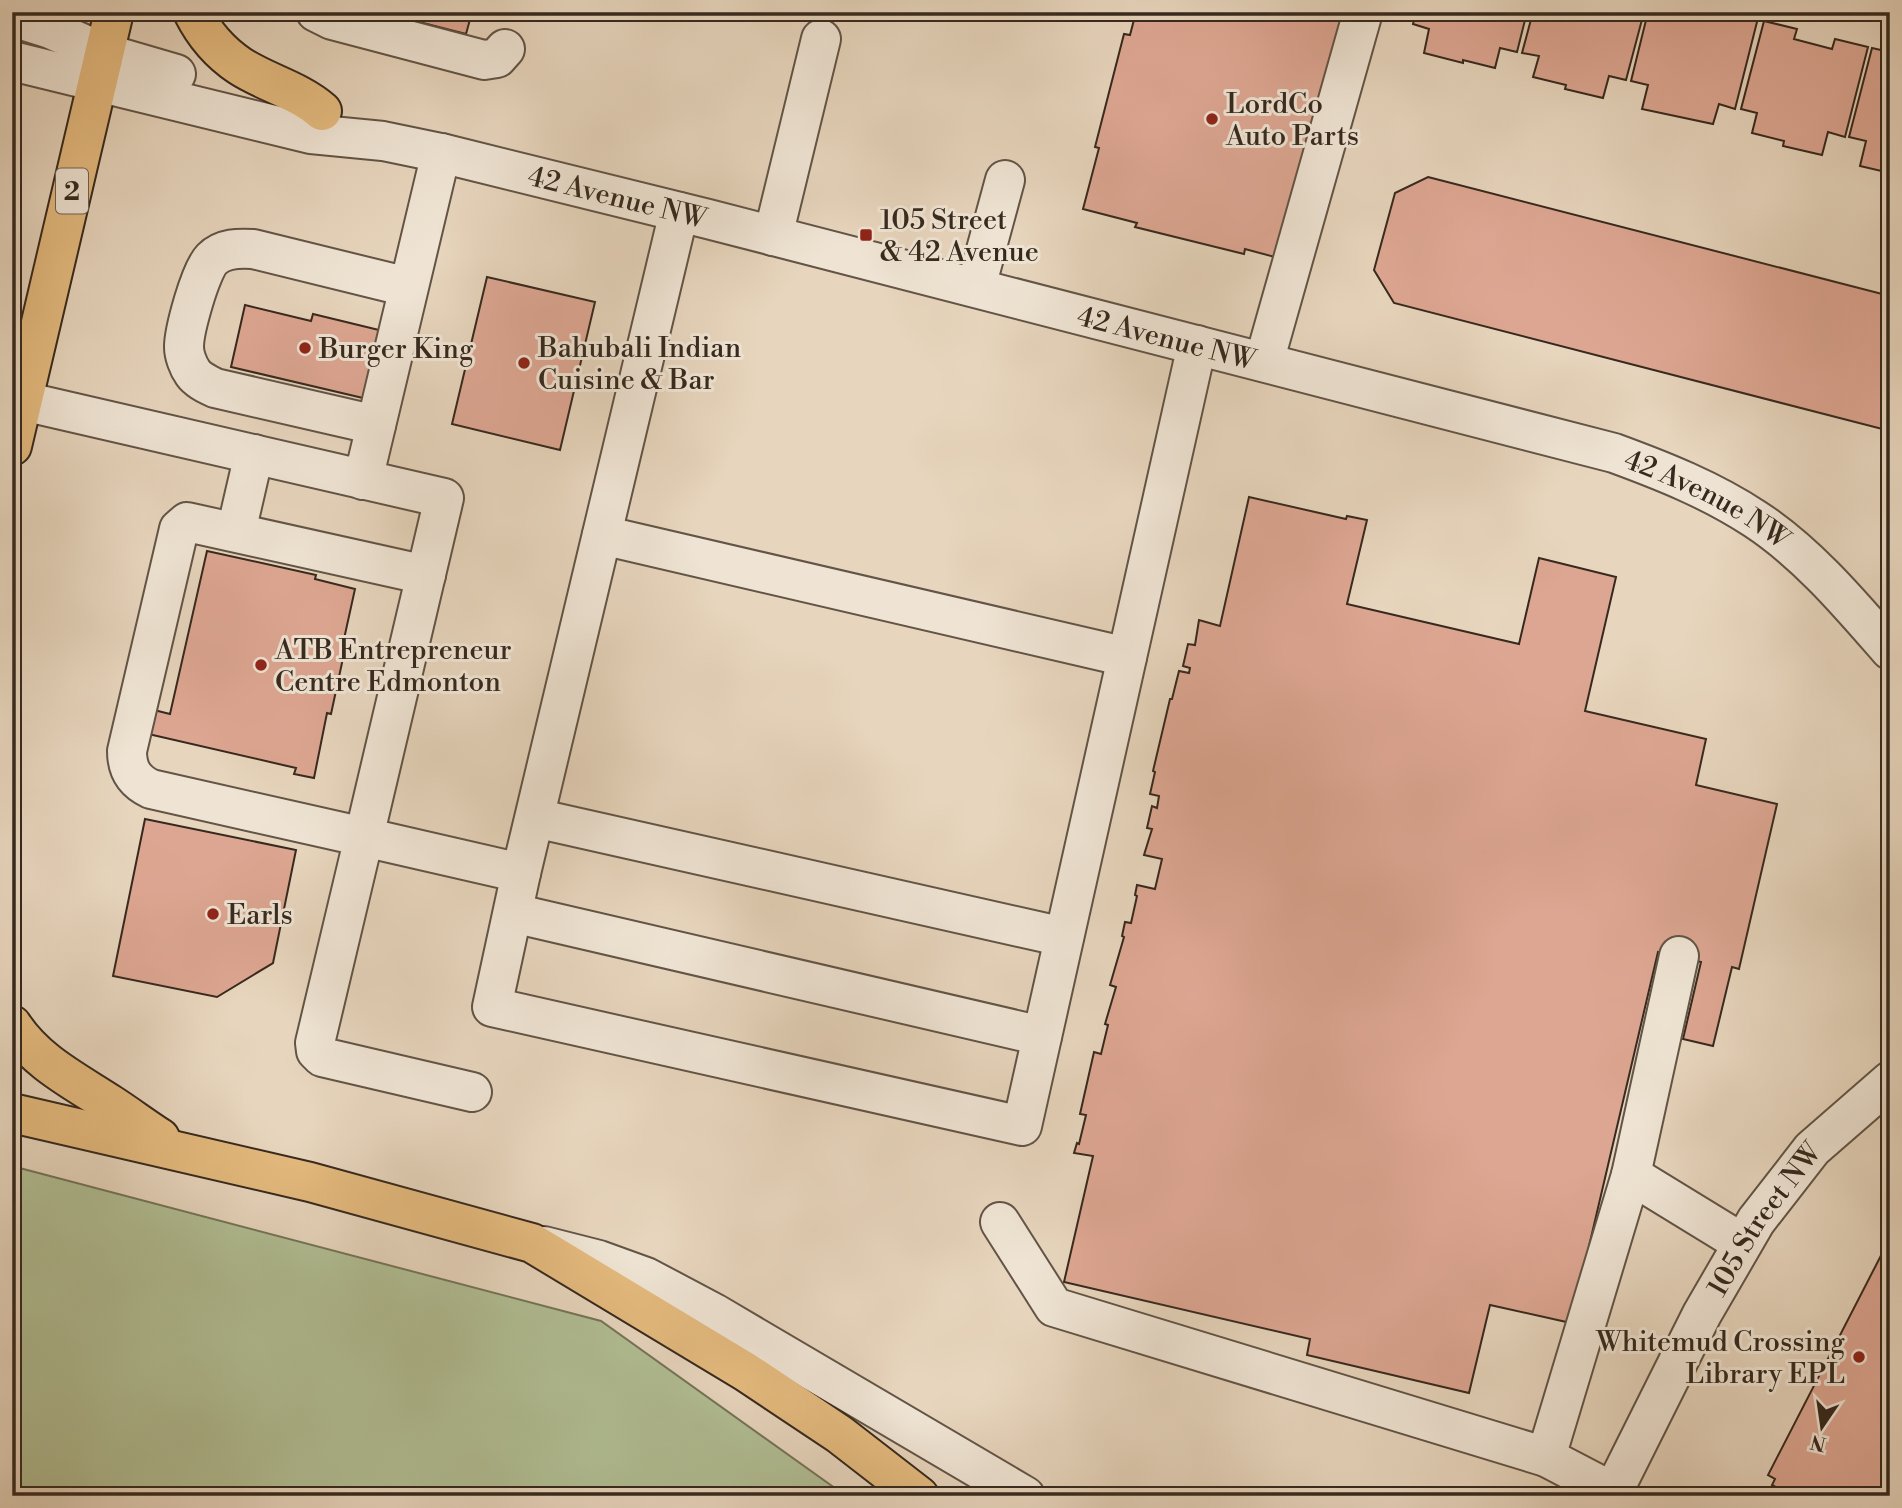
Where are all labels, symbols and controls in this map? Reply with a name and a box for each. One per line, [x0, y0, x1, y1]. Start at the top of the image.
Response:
place label: LordCo Auto Parts [1225, 87, 1359, 154]
marker: LordCo Auto Parts [1204, 111, 1220, 127]
street label: 42 Avenue NW [524, 159, 711, 237]
road number: 2 [56, 168, 88, 214]
place label: 105 Street & 42 Avenue [880, 203, 1039, 270]
marker: 105 Street & 42 Avenue [858, 227, 874, 243]
street label: 42 Avenue NW [1073, 299, 1261, 379]
place label: Bahubali Indian Cuisine & Bar [537, 331, 742, 398]
place label: Burger King [318, 332, 474, 367]
marker: Burger King [297, 340, 313, 356]
marker: Bahubali Indian Cuisine & Bar [516, 355, 532, 371]
street label: 42 Avenue NW [1619, 442, 1798, 558]
place label: ATB Entrepreneur Centre Edmonton [274, 633, 512, 700]
marker: ATB Entrepreneur Centre Edmonton [253, 657, 269, 673]
place label: Earls [227, 898, 293, 933]
marker: Earls [205, 906, 221, 922]
street label: 105 Street NW [1700, 1135, 1831, 1303]
place label: Whitemud Crossing Library EPL [1595, 1325, 1845, 1392]
marker: Whitemud Crossing Library EPL [1851, 1349, 1867, 1365]
north arrow [1786, 1392, 1856, 1462]
text: N [1808, 1429, 1828, 1456]

